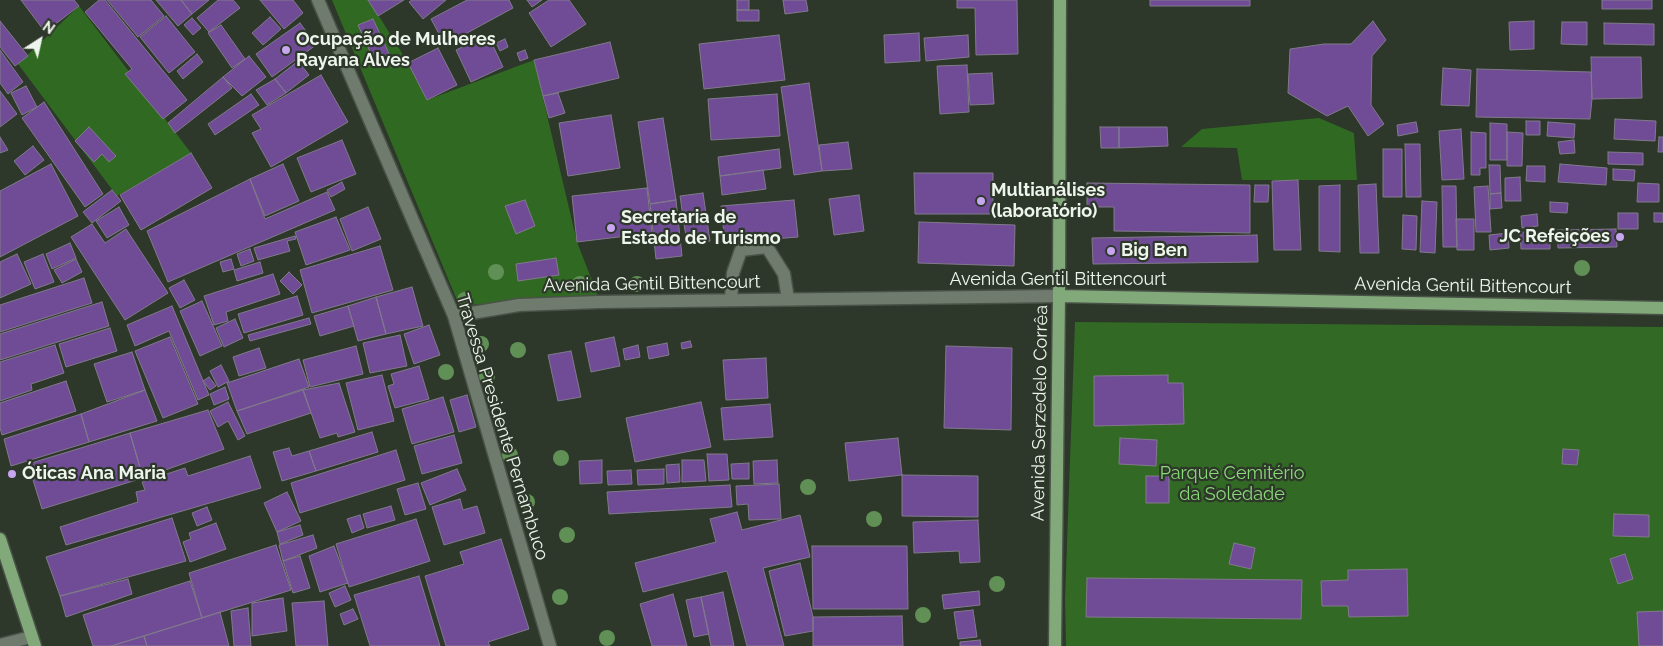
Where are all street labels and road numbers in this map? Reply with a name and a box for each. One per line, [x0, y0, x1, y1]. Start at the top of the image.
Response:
street label: Avenida Gentil Bittencourt [949, 269, 1167, 291]
street label: Avenida Gentil Bittencourt [543, 271, 761, 297]
street label: Avenida Gentil Bittencourt [1354, 273, 1572, 299]
street label: Travessa Presidente Pernambuco [451, 291, 553, 563]
street label: Avenida Serzedelo Corrêa [1027, 305, 1053, 521]

